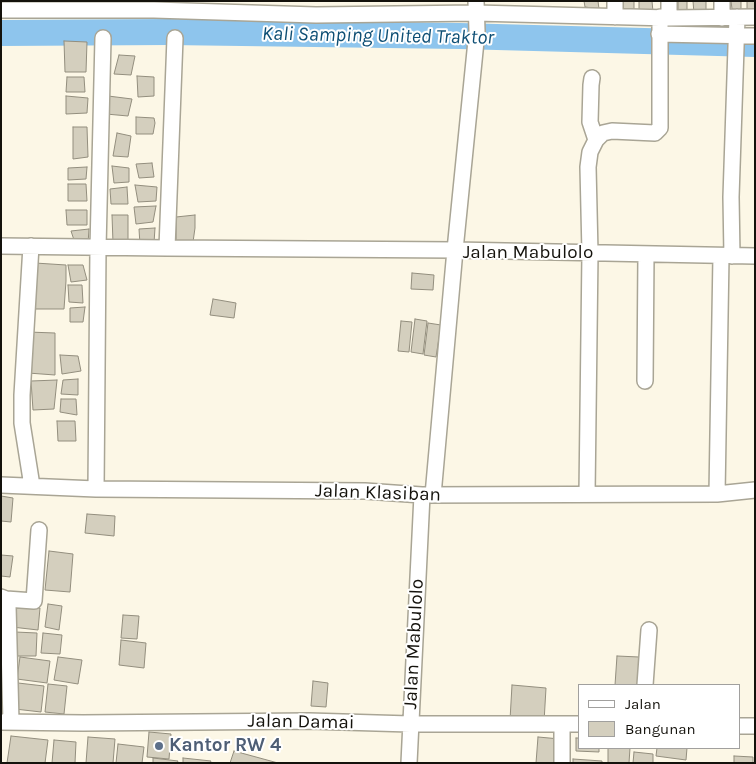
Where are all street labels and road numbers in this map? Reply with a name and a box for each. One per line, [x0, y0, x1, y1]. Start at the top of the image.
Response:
street label: Jalan Mabulolo [463, 242, 593, 264]
street label: Jalan Klasiban [315, 479, 441, 507]
street label: Jalan Mabulolo [399, 578, 429, 710]
street label: Jalan Damai [247, 710, 355, 734]

